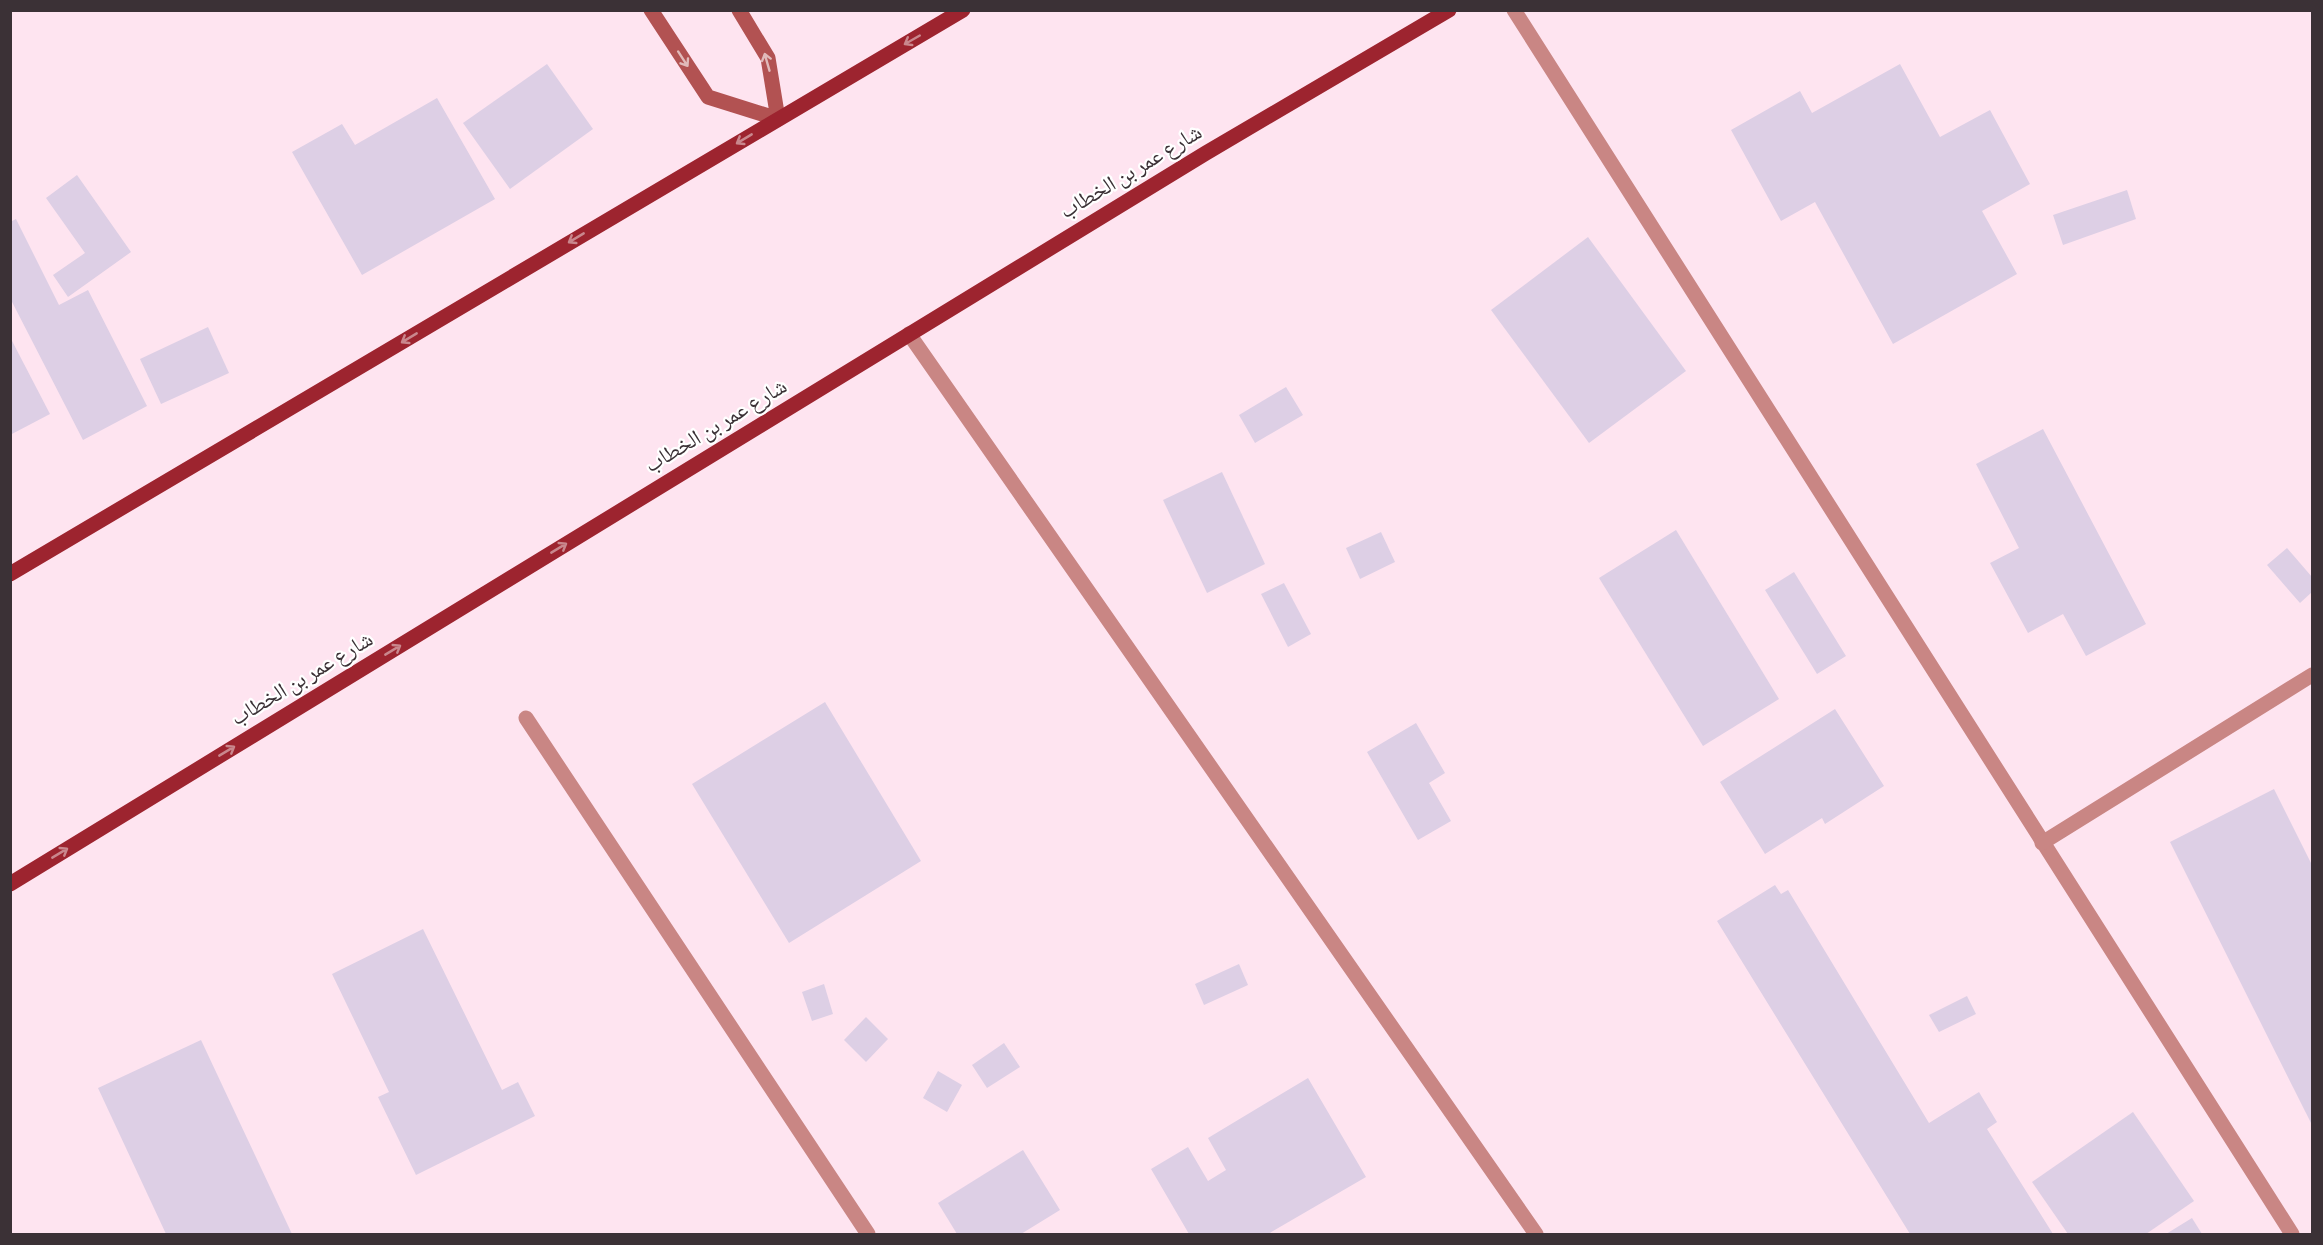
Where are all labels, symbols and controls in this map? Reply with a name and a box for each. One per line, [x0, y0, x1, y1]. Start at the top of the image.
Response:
one-way arrow [904, 34, 921, 46]
one-way arrow [677, 51, 689, 67]
one-way arrow [761, 53, 773, 72]
street label: شارع عمر بن الخطاب [1055, 119, 1207, 225]
one-way arrow [736, 133, 753, 145]
one-way arrow [568, 233, 585, 245]
one-way arrow [401, 332, 418, 344]
street label: شارع عمر بن الخطاب [640, 373, 792, 479]
one-way arrow [551, 541, 568, 554]
street label: شارع عمر بن الخطاب [226, 626, 378, 732]
one-way arrow [384, 643, 401, 655]
one-way arrow [218, 745, 235, 757]
one-way arrow [51, 847, 68, 859]

